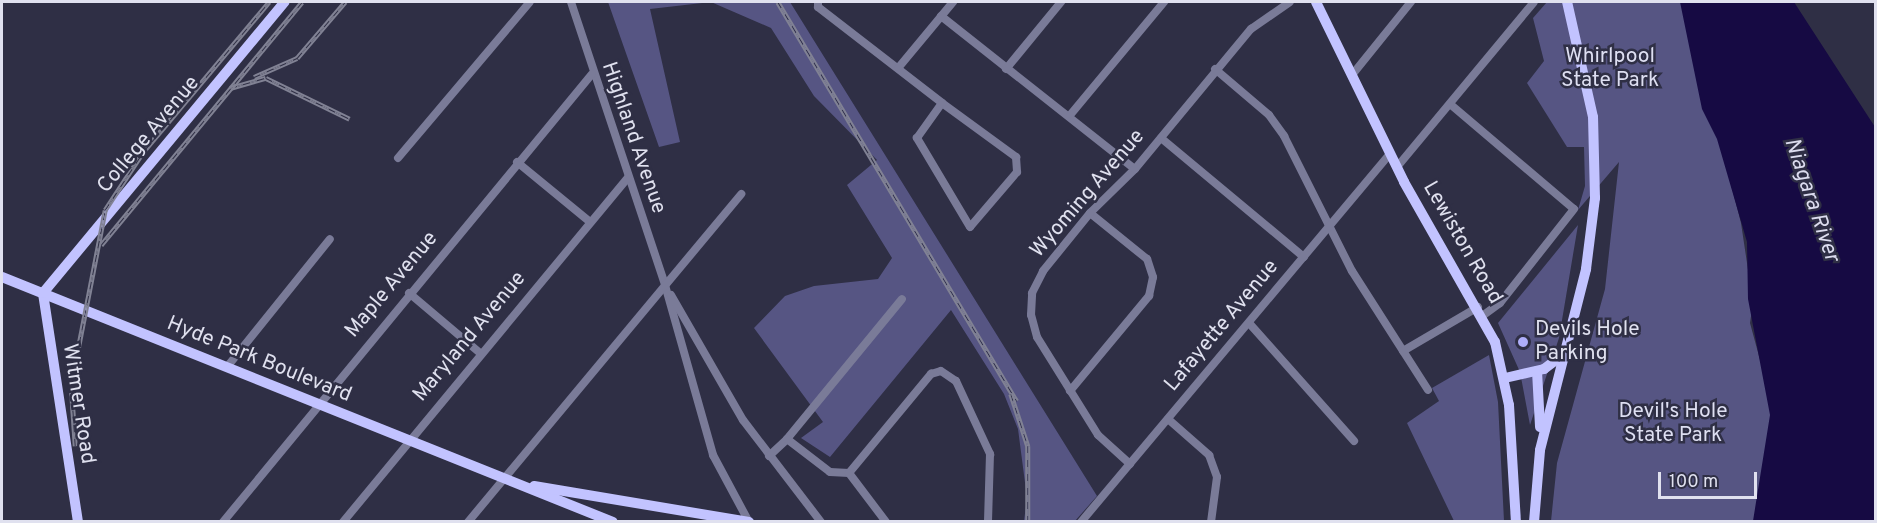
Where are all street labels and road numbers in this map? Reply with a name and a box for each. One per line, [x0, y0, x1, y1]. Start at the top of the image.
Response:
street label: Highland Avenue [595, 58, 671, 218]
street label: College Avenue [92, 71, 206, 199]
street label: Wyoming Avenue [1025, 125, 1151, 263]
street label: Lewiston Road [1417, 177, 1507, 309]
street label: Maple Avenue [340, 227, 444, 343]
street label: Lafayette Avenue [1159, 255, 1285, 397]
street label: Maryland Avenue [408, 266, 532, 408]
street label: Hyde Park Boulevard [163, 311, 355, 409]
street label: Witmer Road [56, 342, 100, 466]

